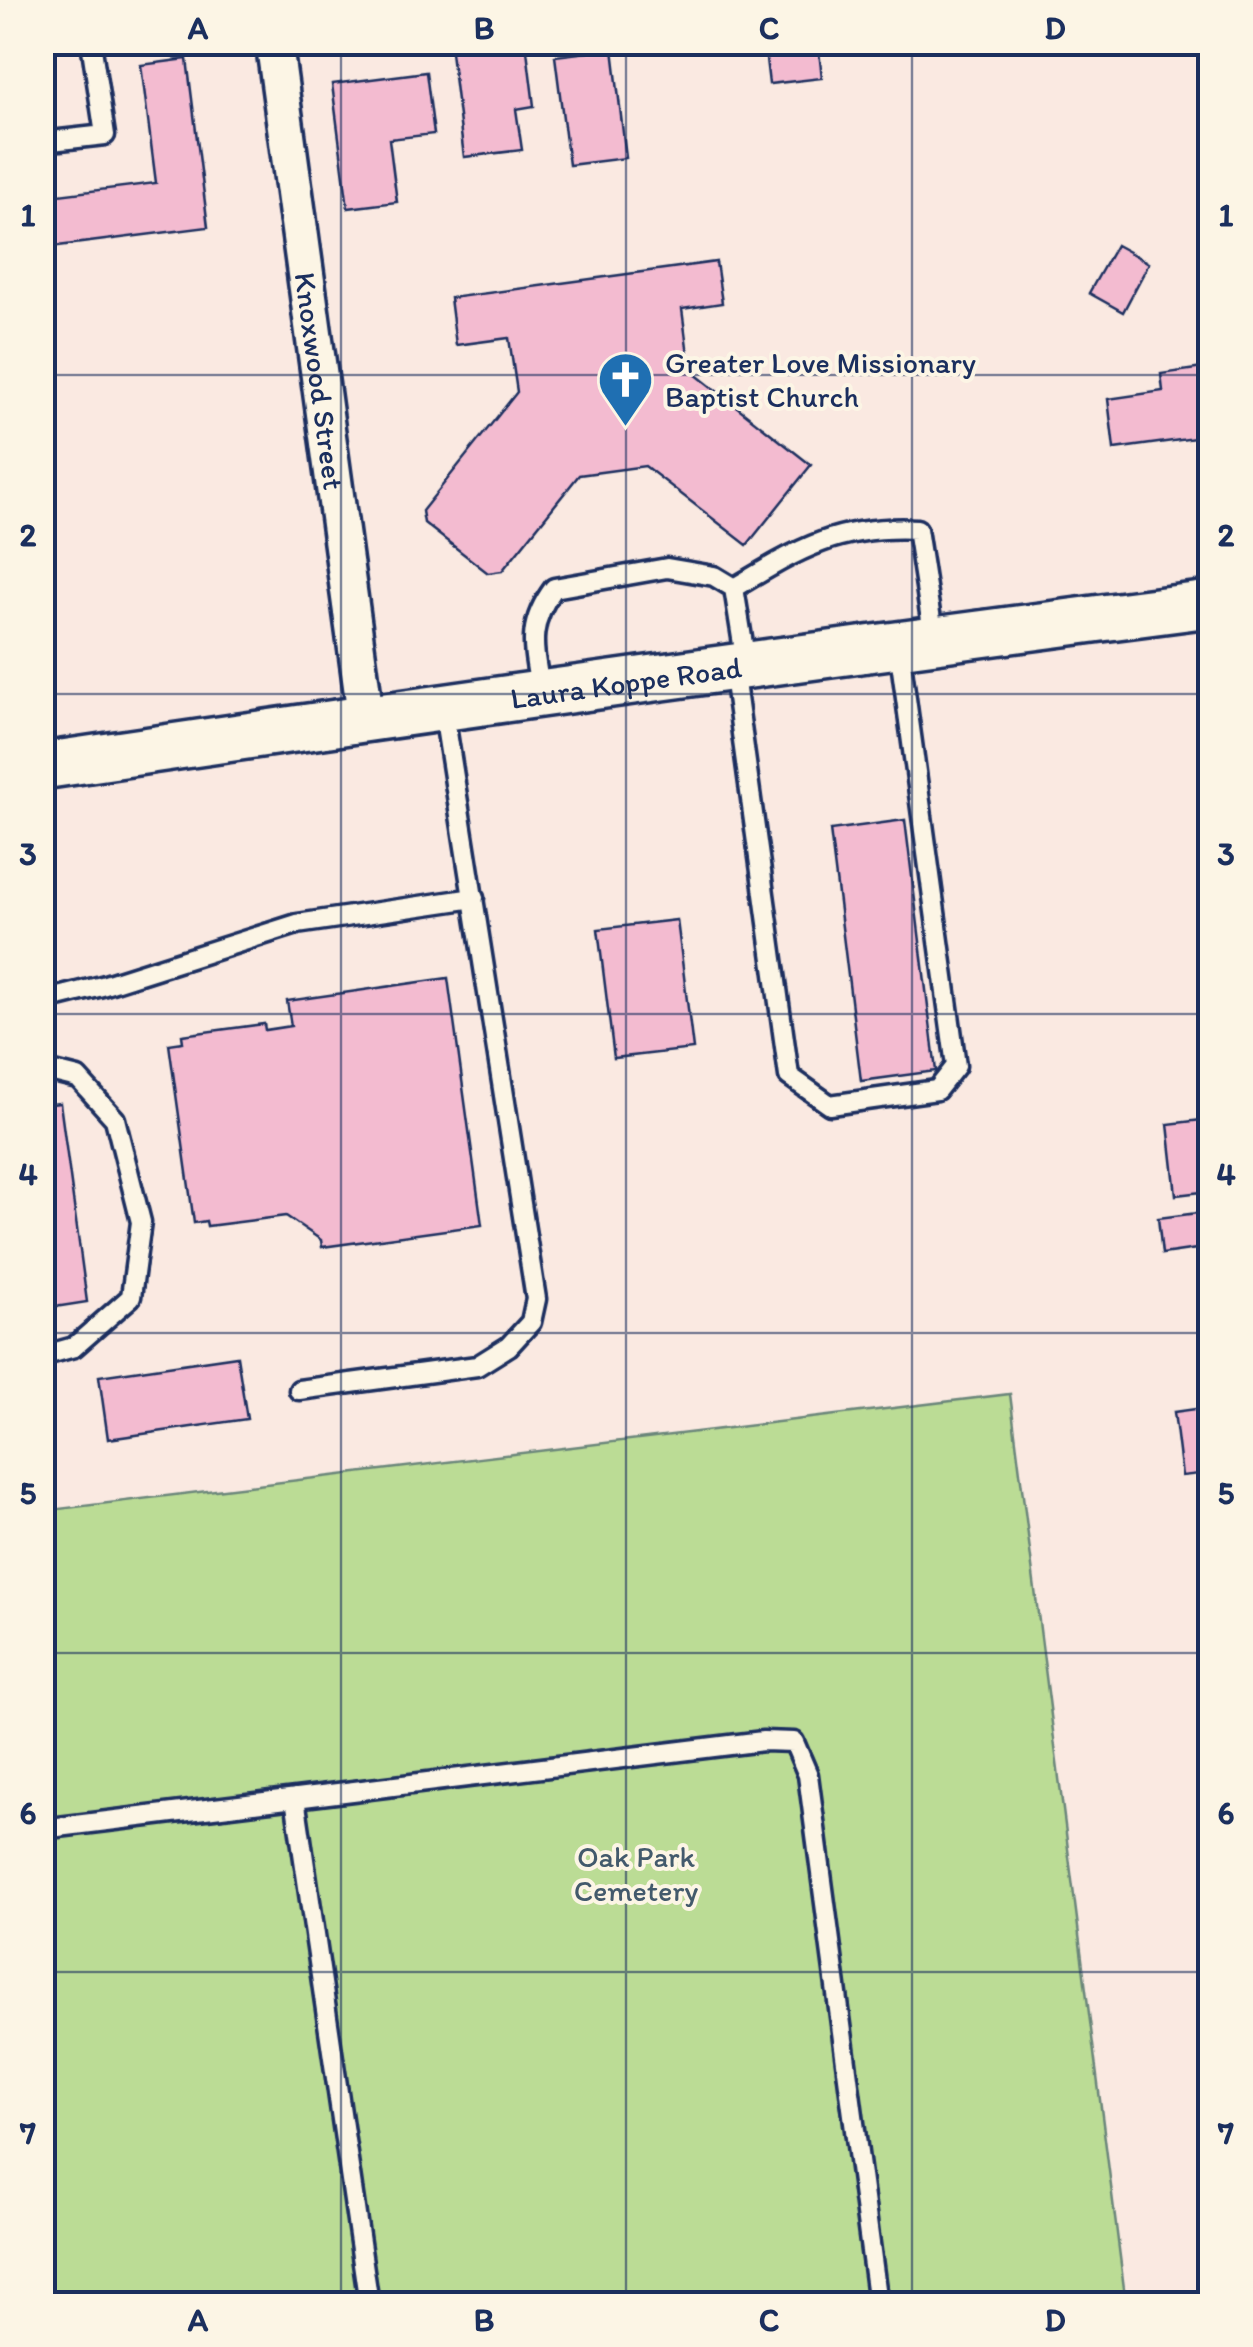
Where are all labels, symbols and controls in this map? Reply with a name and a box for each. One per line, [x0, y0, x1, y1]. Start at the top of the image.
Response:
text: A [187, 9, 209, 47]
text: B [474, 9, 494, 47]
text: C [759, 9, 779, 47]
text: D [1044, 9, 1066, 47]
text: 1 [21, 196, 36, 234]
text: 1 [1219, 196, 1234, 234]
street label: Knoxwood Street [287, 270, 353, 492]
place label: Greater Love Missionary Baptist Church [665, 344, 976, 415]
church icon: Greater Love Missionary Baptist Church [596, 349, 656, 428]
text: 2 [20, 516, 37, 554]
text: 2 [1218, 516, 1235, 554]
street label: Laura Koppe Road [508, 648, 744, 716]
text: 3 [19, 835, 37, 873]
text: 3 [1217, 835, 1235, 873]
text: 4 [18, 1155, 38, 1193]
text: 4 [1216, 1155, 1236, 1193]
text: 5 [20, 1474, 37, 1512]
text: 5 [1218, 1474, 1235, 1512]
text: 6 [20, 1794, 37, 1832]
text: 6 [1218, 1794, 1235, 1832]
park label: Oak Park Cemetery [574, 1838, 698, 1909]
text: 7 [19, 2114, 36, 2152]
text: 7 [1217, 2114, 1234, 2152]
text: A [187, 2301, 209, 2339]
text: B [474, 2301, 494, 2339]
text: C [759, 2301, 779, 2339]
text: D [1044, 2301, 1066, 2339]

